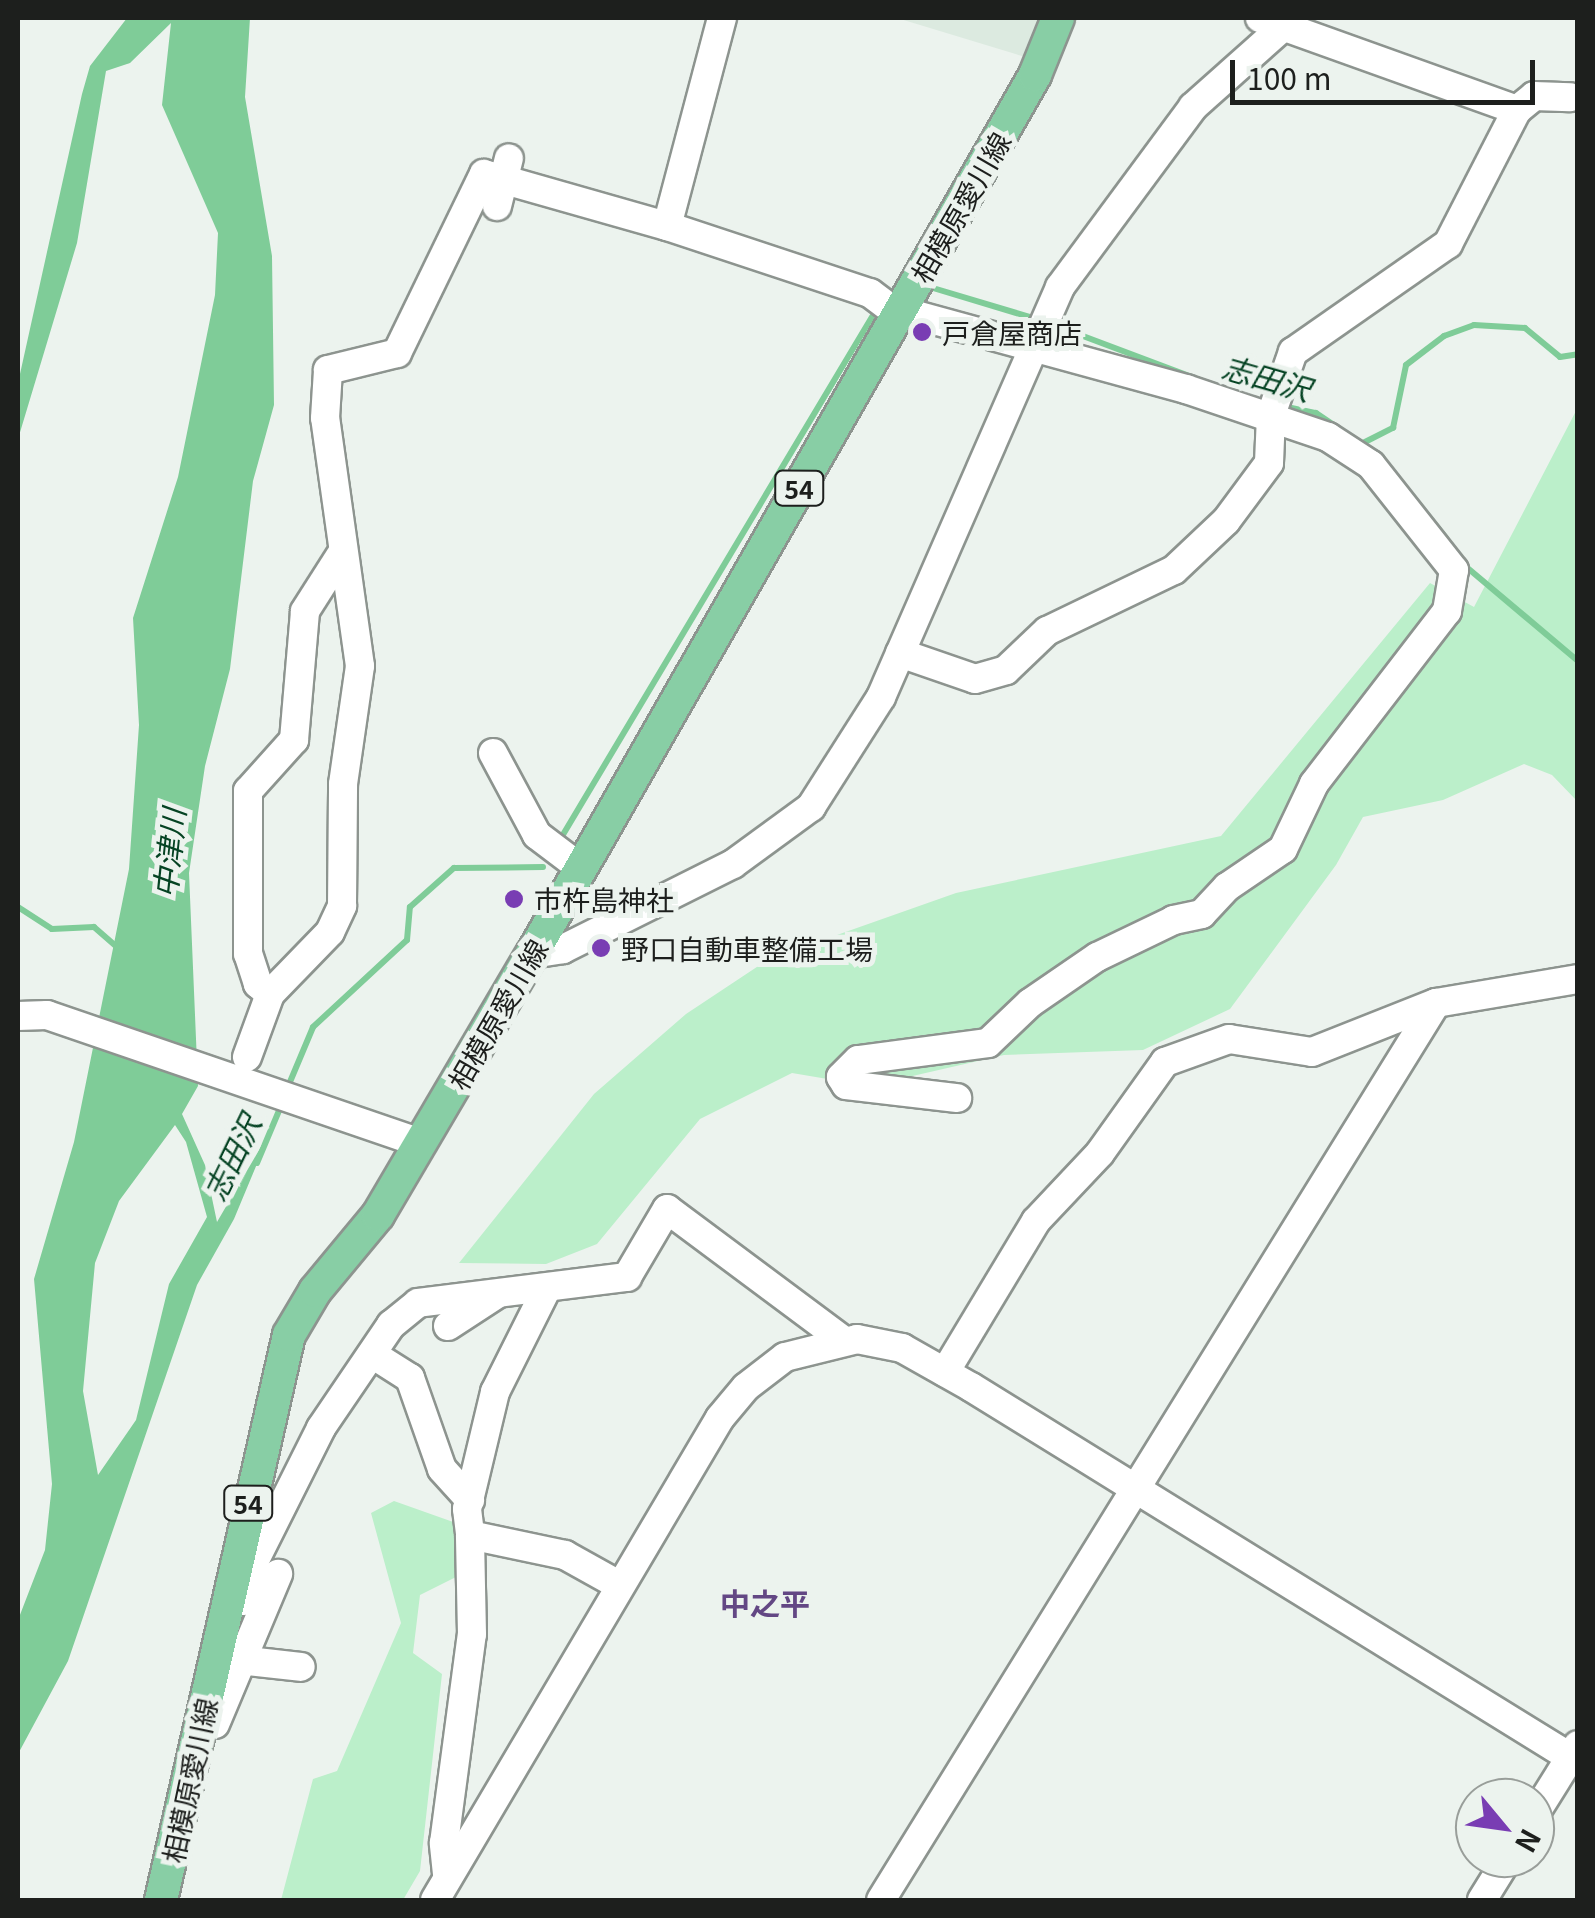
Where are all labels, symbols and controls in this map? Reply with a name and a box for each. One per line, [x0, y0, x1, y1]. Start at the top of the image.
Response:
scale bar [1235, 40, 1540, 102]
text: 100 m [1247, 55, 1331, 99]
street label: 相模原愛川線 [903, 126, 1017, 288]
place label: 戸倉屋商店 [942, 315, 1082, 349]
marker: 戸倉屋商店 [911, 321, 933, 343]
water label: 志田沢 [1219, 347, 1315, 407]
road number: 54 [774, 468, 824, 508]
water label: 中津川 [145, 806, 191, 900]
place label: 市杵島神社 [534, 882, 674, 916]
marker: 市杵島神社 [503, 888, 525, 910]
place label: 野口自動車整備工場 [621, 931, 873, 965]
street label: 相模原愛川線 [440, 933, 554, 1095]
marker: 野口自動車整備工場 [590, 937, 612, 959]
water label: 志田沢 [195, 1109, 267, 1205]
road number: 54 [223, 1483, 273, 1523]
district label: 中之平 [720, 1584, 810, 1620]
street label: 相模原愛川線 [155, 1694, 223, 1866]
north arrow [1455, 1778, 1555, 1878]
text: N [1507, 1823, 1552, 1860]

